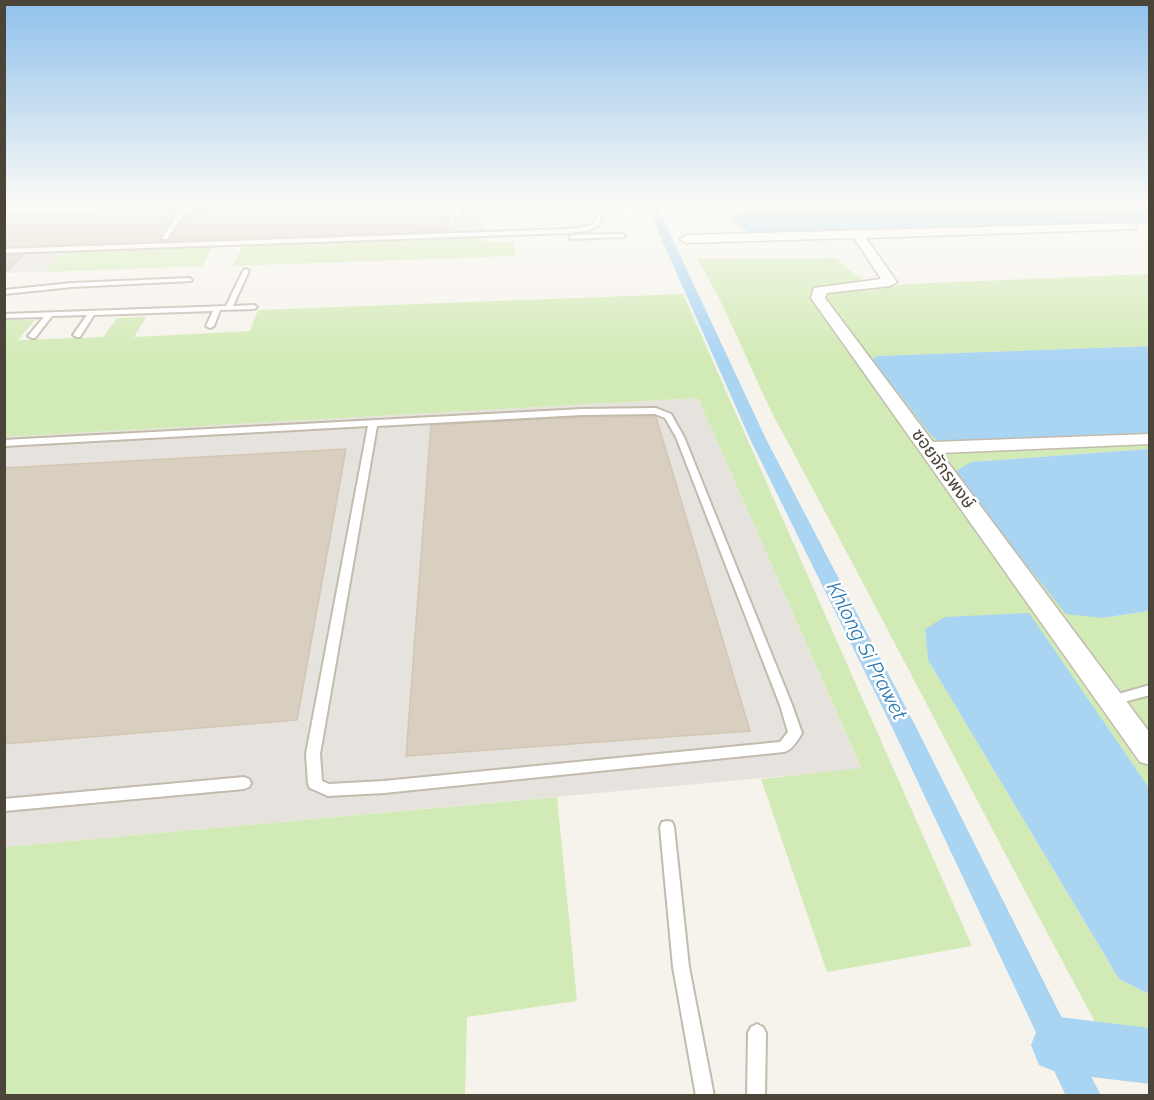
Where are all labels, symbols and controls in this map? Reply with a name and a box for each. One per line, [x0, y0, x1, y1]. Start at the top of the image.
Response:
street label: ซอยจักรพงษ์ [907, 425, 979, 513]
water label: Khlong Si Prawet [821, 578, 911, 724]

